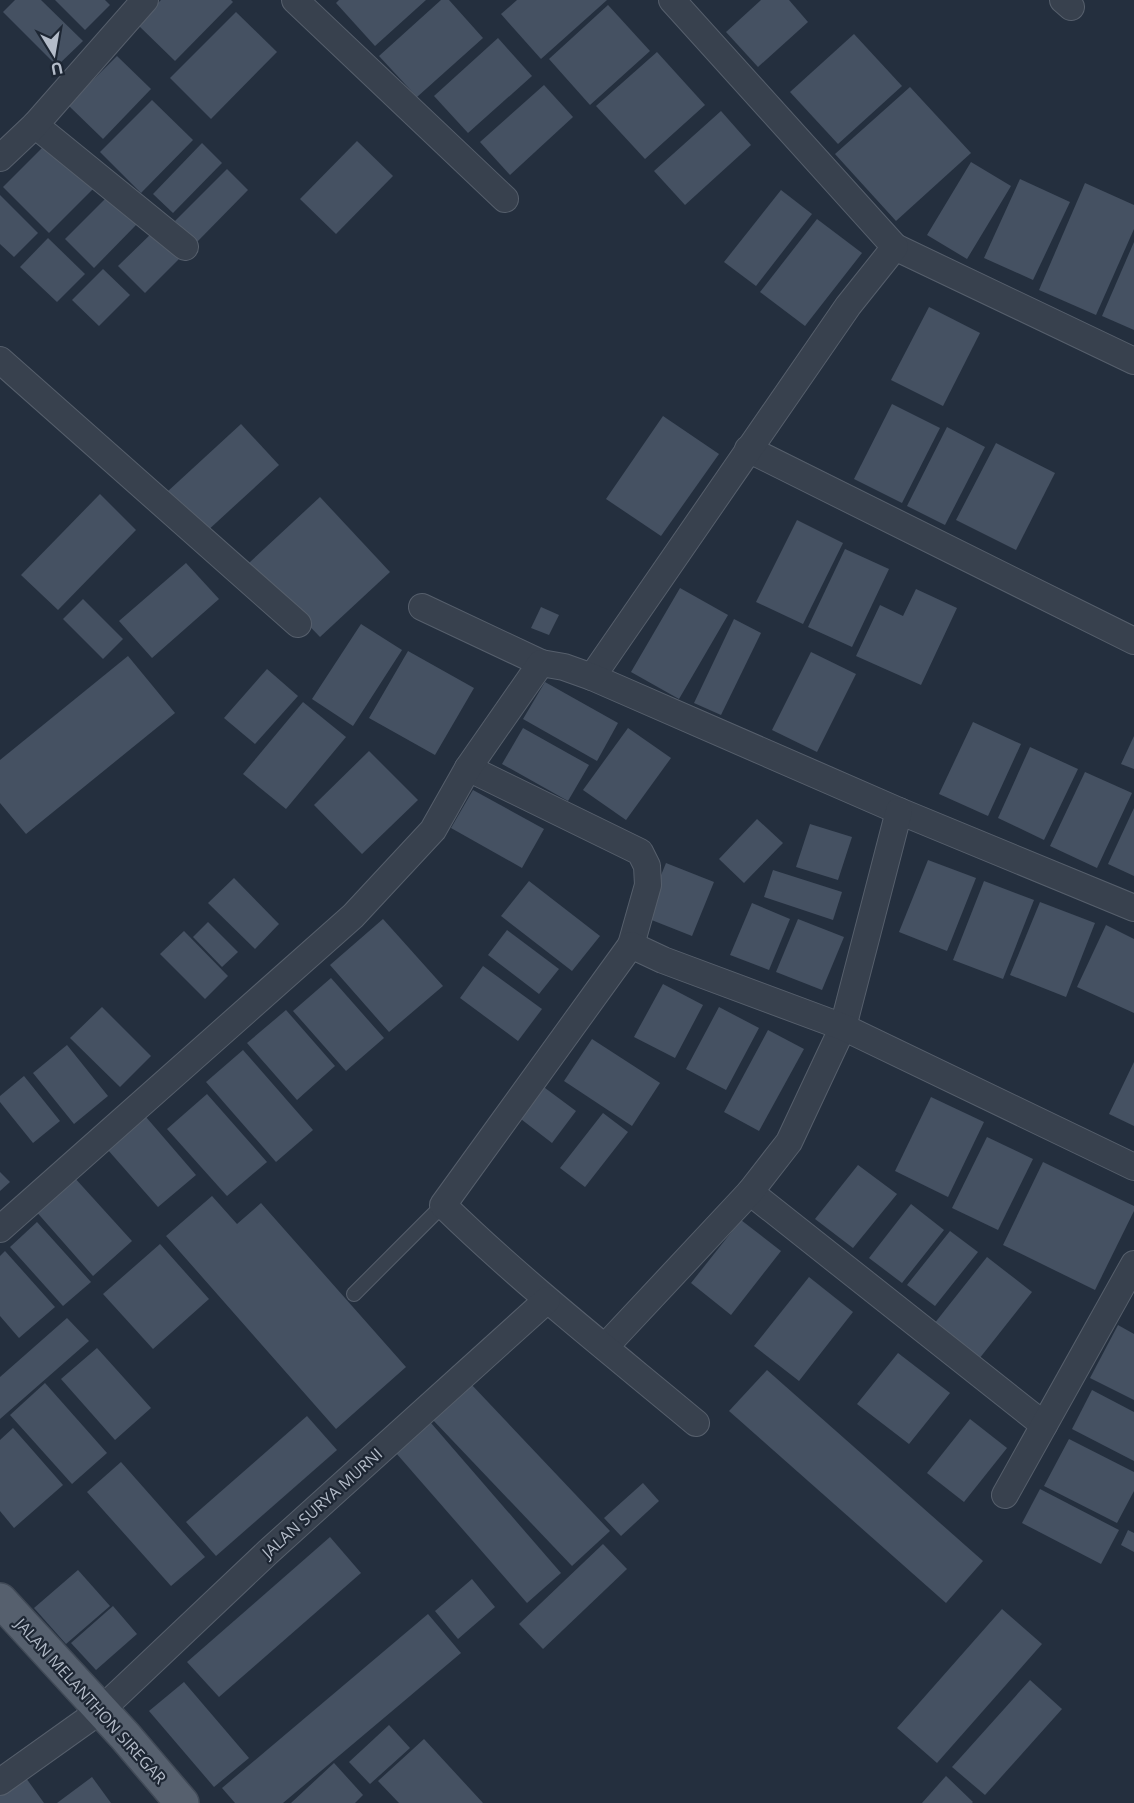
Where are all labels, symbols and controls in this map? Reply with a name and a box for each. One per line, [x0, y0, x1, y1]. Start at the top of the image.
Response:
north arrow [24, 24, 84, 84]
text: U [49, 57, 65, 81]
street label: JALAN SURYA MURNI [256, 1443, 387, 1564]
street label: JALAN MELANTHON SIREGAR [9, 1612, 171, 1789]

